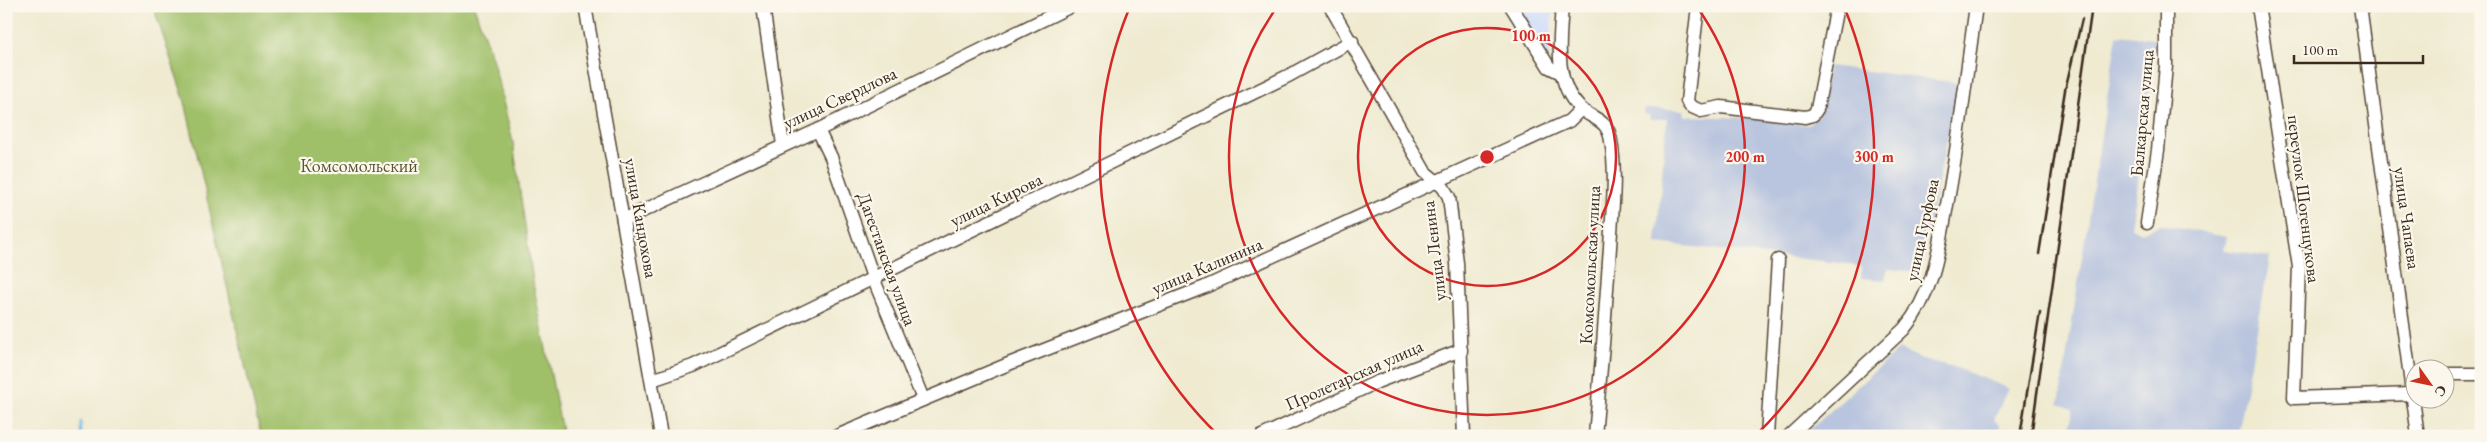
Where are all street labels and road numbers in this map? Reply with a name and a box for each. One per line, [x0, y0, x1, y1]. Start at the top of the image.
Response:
street label: Балкарская улица [2124, 48, 2159, 177]
street label: улица Свердлова [779, 61, 901, 134]
street label: переулок Шогенцукова [2283, 114, 2326, 285]
street label: улица Кандохова [620, 156, 664, 281]
street label: улица Чапаева [2389, 165, 2426, 271]
street label: улица Кирова [946, 167, 1047, 232]
street label: улица Гурфова [1899, 176, 1944, 283]
street label: Комсомольская улица [1574, 184, 1605, 345]
street label: Дагестанская улица [853, 189, 923, 330]
street label: улица Ленина [1416, 199, 1451, 303]
street label: улица Калинина [1148, 232, 1266, 299]
street label: Пролетарская улица [1281, 333, 1427, 415]

